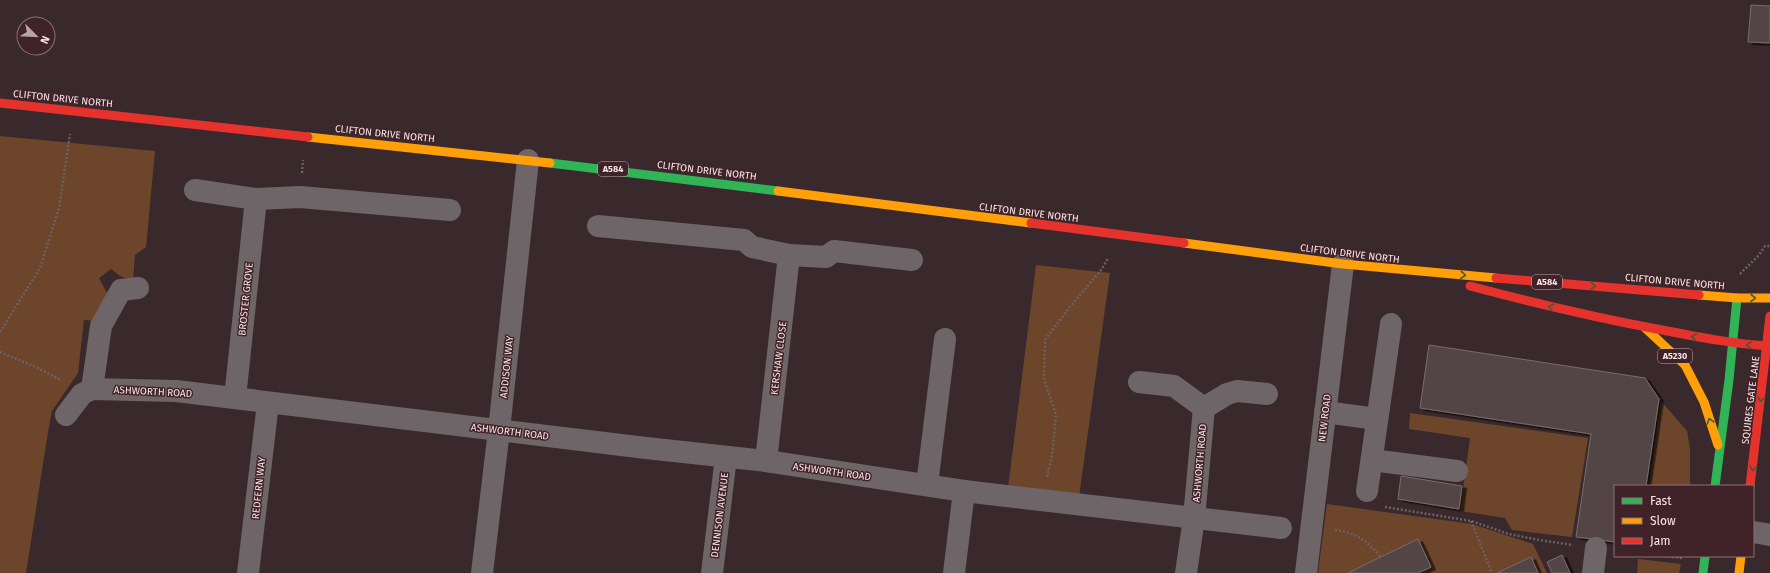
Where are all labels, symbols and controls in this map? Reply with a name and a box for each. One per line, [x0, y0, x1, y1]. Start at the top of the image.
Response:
north arrow [16, 16, 56, 56]
text: N [37, 34, 52, 46]
street label: CLIFTON DRIVE NORTH [12, 88, 113, 110]
street label: CLIFTON DRIVE NORTH [334, 123, 435, 145]
street label: CLIFTON DRIVE NORTH [656, 159, 757, 183]
road number: A584 [598, 162, 628, 176]
street label: CLIFTON DRIVE NORTH [978, 201, 1079, 225]
street label: CLIFTON DRIVE NORTH [1299, 242, 1400, 266]
street label: BROSTER GROVE [236, 262, 256, 336]
one-way arrow [1460, 271, 1466, 280]
street label: CLIFTON DRIVE NORTH [1624, 272, 1725, 292]
road number: A584 [1532, 275, 1562, 289]
one-way arrow [1590, 281, 1596, 290]
one-way arrow [1750, 294, 1756, 302]
one-way arrow [1548, 303, 1555, 312]
street label: KERSHAW CLOSE [769, 321, 789, 396]
one-way arrow [1690, 333, 1697, 341]
street label: ADDISON WAY [498, 335, 516, 399]
one-way arrow [1746, 341, 1752, 350]
road number: A5230 [1658, 349, 1692, 363]
street label: SQUIRES GATE LANE [1740, 355, 1762, 445]
street label: ASHWORTH ROAD [113, 384, 193, 400]
street label: NEW ROAD [1316, 394, 1334, 443]
one-way arrow [1757, 396, 1766, 402]
one-way arrow [1706, 418, 1715, 425]
street label: ASHWORTH ROAD [470, 421, 550, 443]
street label: ASHWORTH ROAD [1191, 423, 1209, 503]
street label: REDFERN WAY [250, 456, 268, 520]
street label: ASHWORTH ROAD [792, 461, 872, 483]
one-way arrow [1748, 465, 1757, 471]
street label: DENNISON AVENUE [709, 472, 731, 558]
legend [1614, 485, 1754, 557]
text: Fast [1650, 494, 1672, 508]
text: Slow [1650, 514, 1676, 528]
text: Jam [1650, 534, 1670, 548]

